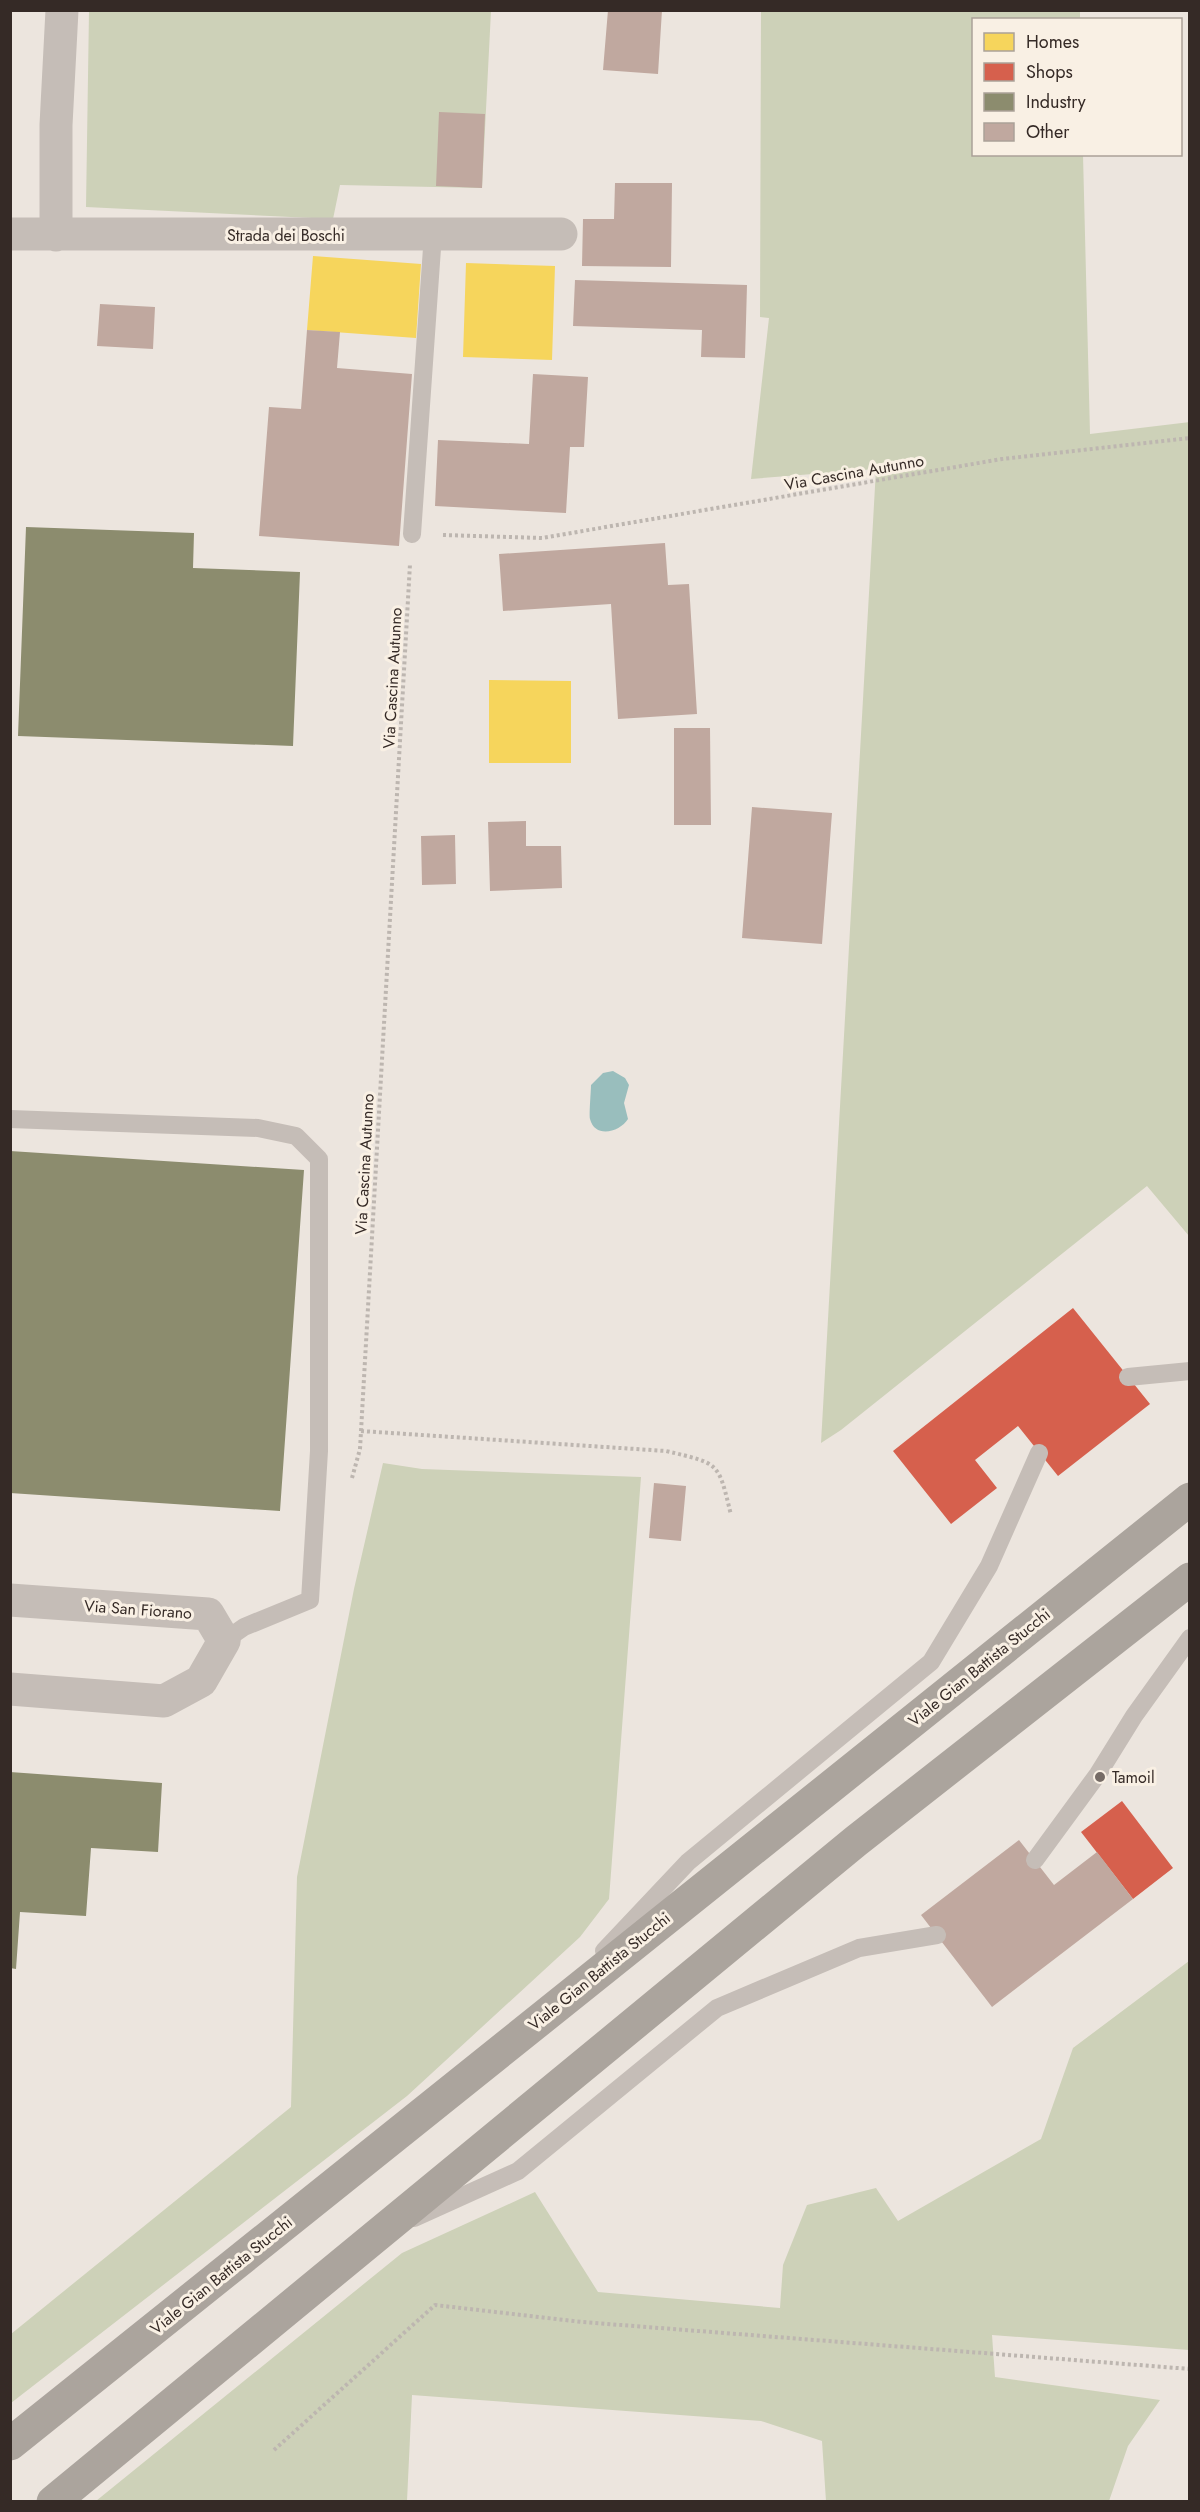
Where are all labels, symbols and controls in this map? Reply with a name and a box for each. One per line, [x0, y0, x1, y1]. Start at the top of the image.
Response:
legend [972, 18, 1182, 156]
text: Homes [1026, 29, 1079, 55]
text: Shops [1026, 59, 1073, 85]
text: Industry [1026, 89, 1086, 115]
text: Other [1026, 119, 1070, 145]
street label: Strada dei Boschi [227, 224, 345, 247]
street label: Via Cascina Autunno [782, 449, 926, 496]
street label: Via Cascina Autunno [377, 607, 408, 749]
street label: Via Cascina Autunno [349, 1093, 380, 1235]
street label: Via San Fiorano [83, 1594, 193, 1625]
street label: Viale Gian Battista Stucchi [903, 1603, 1055, 1732]
place label: Tamoil [1112, 1766, 1155, 1789]
marker: Tamoil [1093, 1770, 1107, 1784]
street label: Viale Gian Battista Stucchi [523, 1907, 675, 2036]
street label: Viale Gian Battista Stucchi [145, 2211, 297, 2340]

